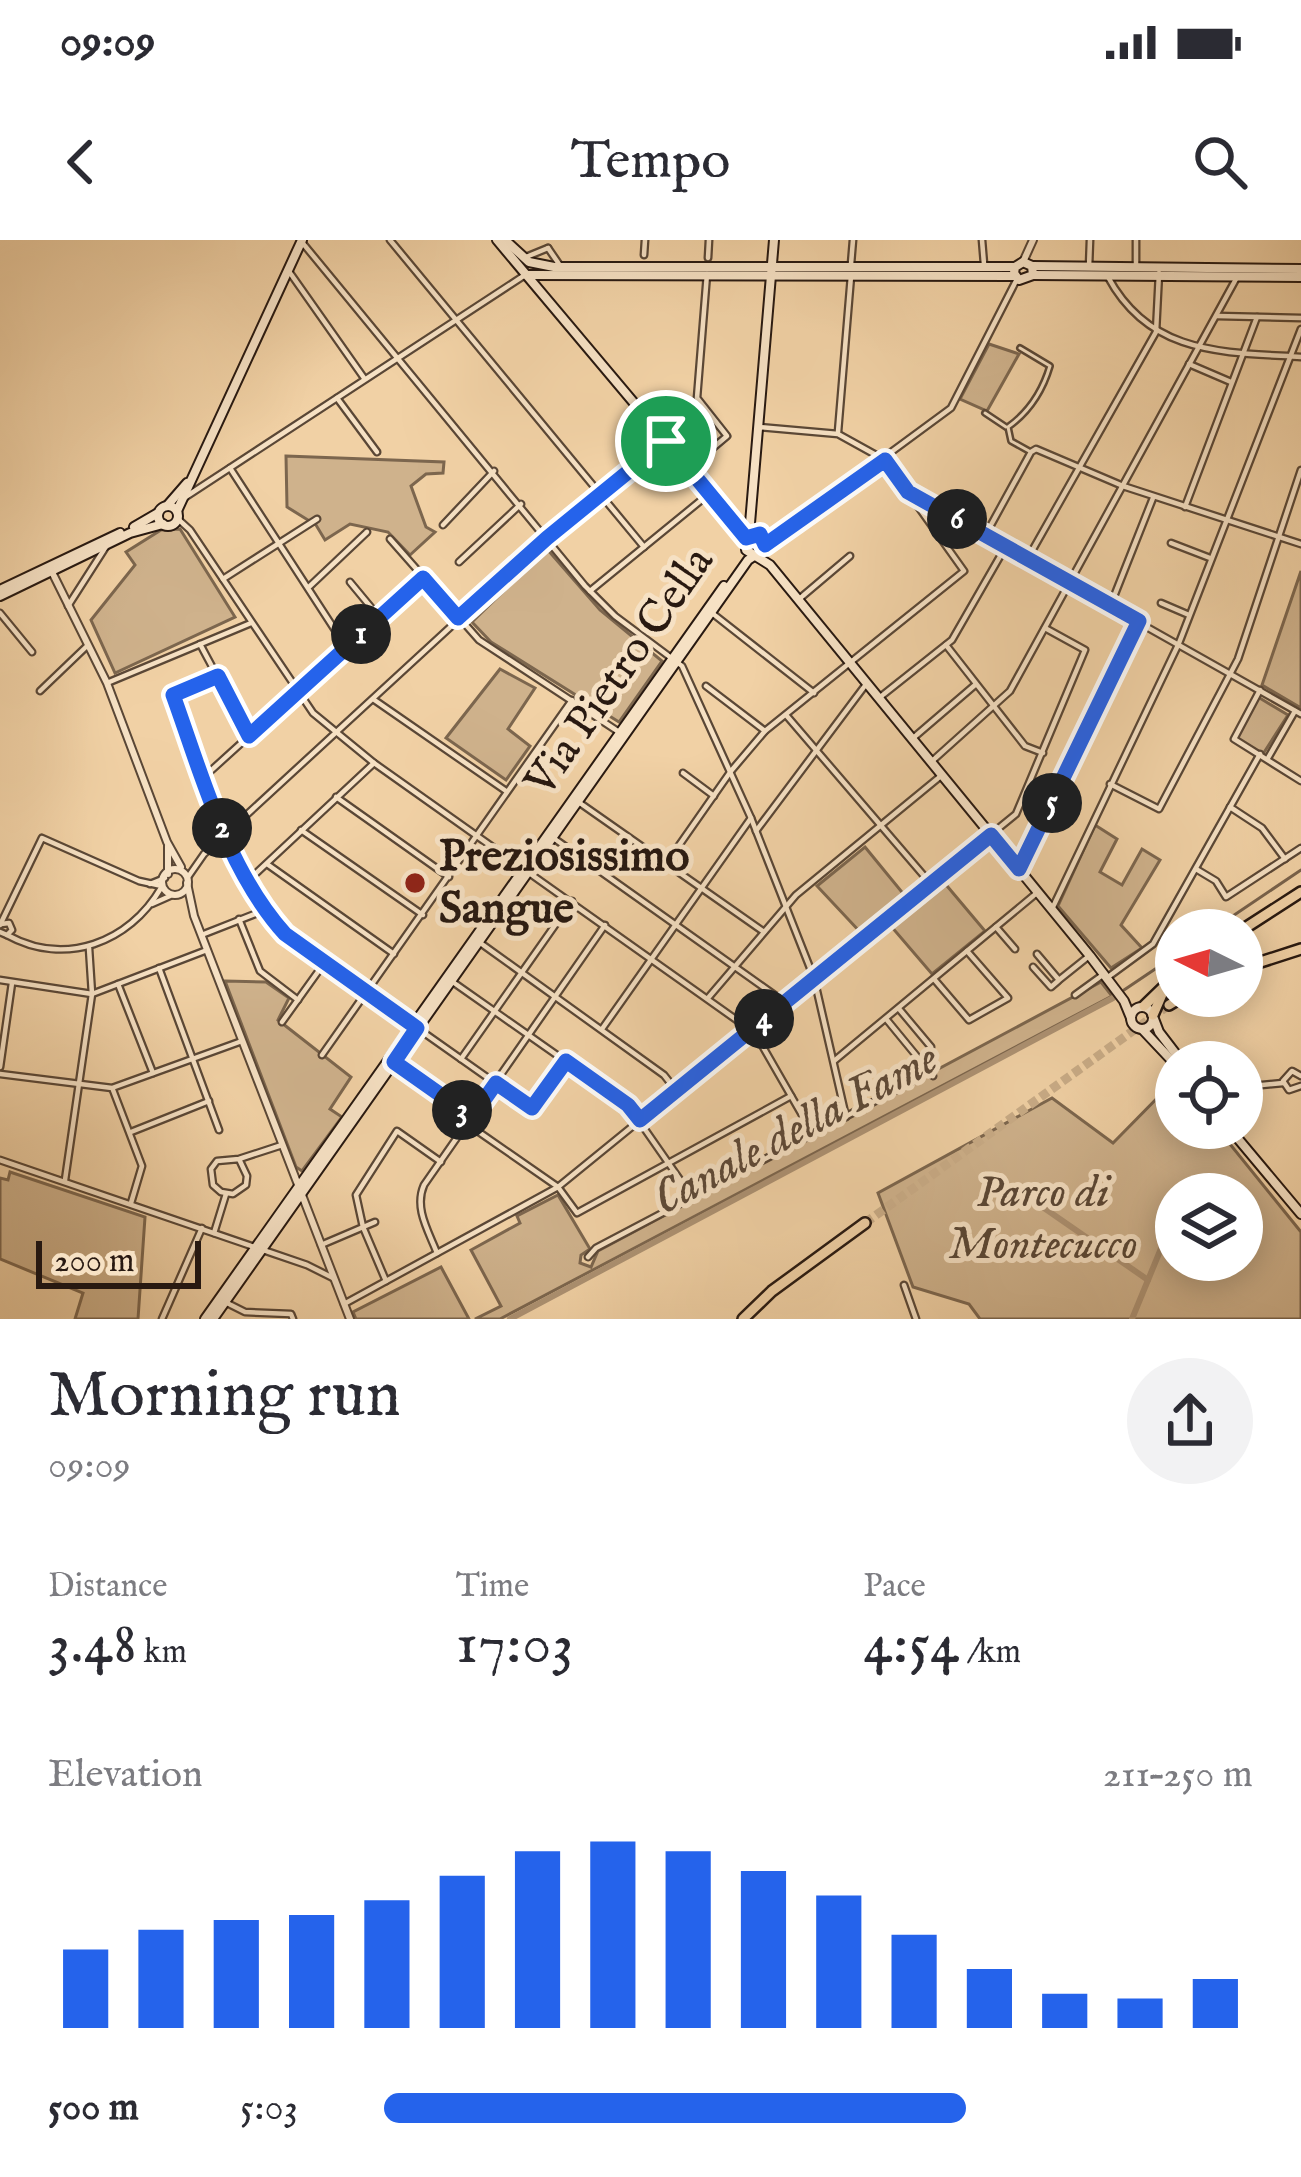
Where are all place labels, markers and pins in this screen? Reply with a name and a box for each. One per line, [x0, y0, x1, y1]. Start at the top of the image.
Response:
pin [615, 390, 717, 492]
pin: 6 [927, 489, 987, 549]
pin: 1 [331, 604, 391, 664]
pin: 5 [1022, 773, 1082, 833]
pin: 2 [192, 798, 252, 858]
place label: Preziosissimo Sangue [439, 829, 689, 938]
marker: Preziosissimo Sangue [402, 870, 428, 896]
pin: 4 [734, 989, 794, 1049]
pin: 3 [432, 1080, 492, 1140]

